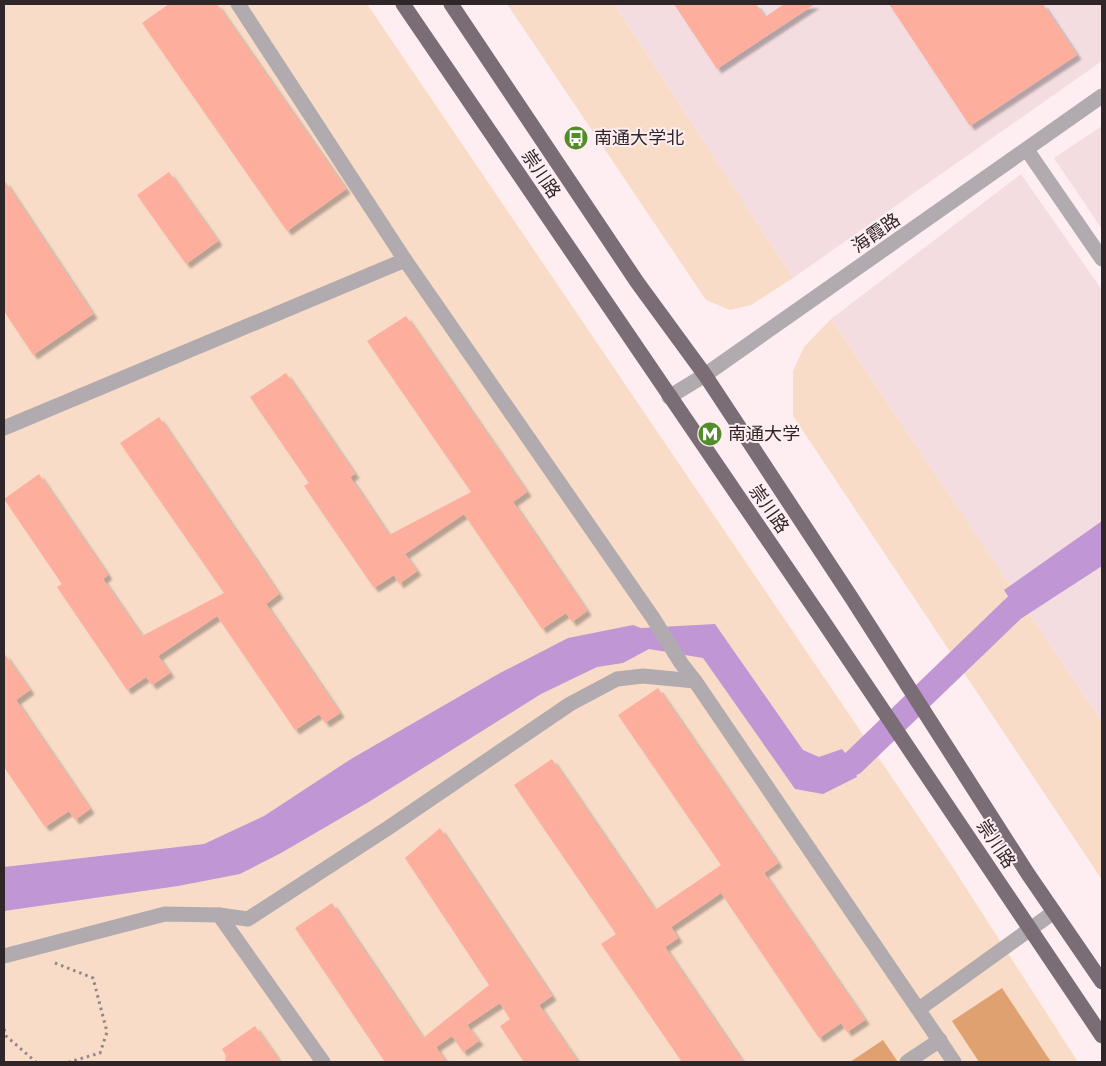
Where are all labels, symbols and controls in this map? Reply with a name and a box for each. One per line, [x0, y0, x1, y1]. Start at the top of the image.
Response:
bus stop icon: 南通大学北 [563, 125, 589, 151]
place label: 南通大学北 [594, 127, 684, 149]
street label: 崇川路 [517, 145, 565, 203]
street label: 海霞路 [848, 209, 904, 257]
metro station icon: 南通大学 [697, 421, 723, 447]
place label: 南通大学 [728, 423, 800, 445]
street label: 崇川路 [745, 481, 793, 537]
street label: 崇川路 [972, 815, 1020, 873]

